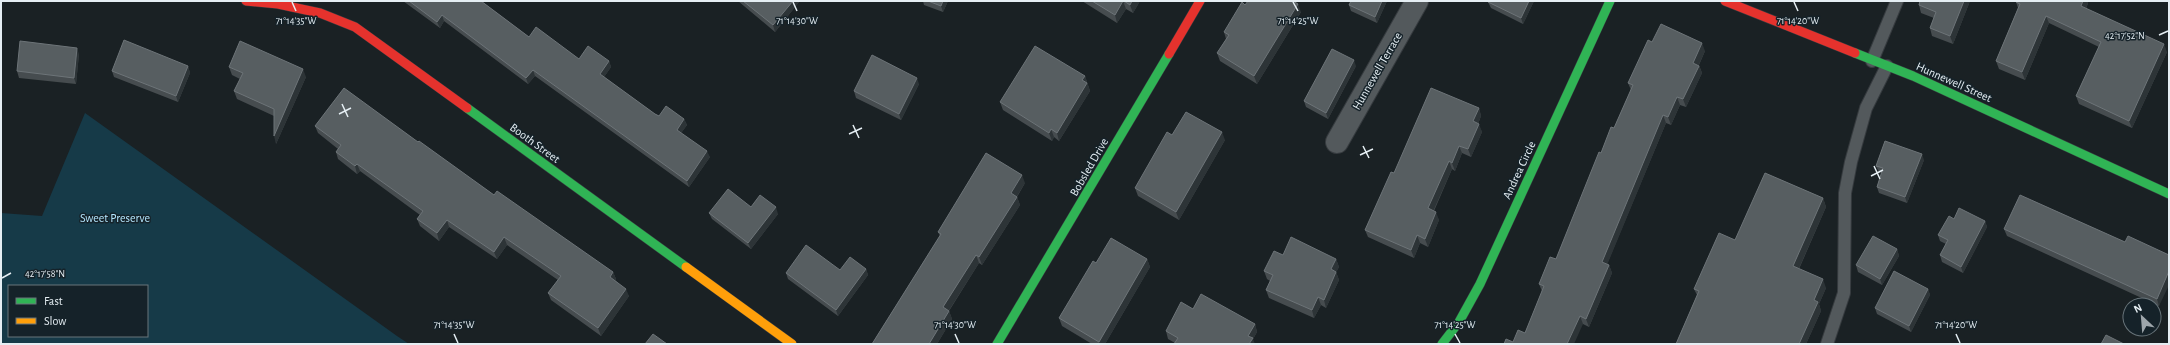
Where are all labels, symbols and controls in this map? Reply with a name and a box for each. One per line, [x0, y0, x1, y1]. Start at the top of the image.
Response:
text: 71°14'35"W [276, 16, 316, 26]
text: 71°14'30"W [776, 16, 818, 26]
text: 71°14'25"W [1277, 16, 1319, 26]
text: 71°14'20"W [1777, 16, 1819, 26]
street label: Hunnewell Terrace [1350, 30, 1404, 112]
text: 42°17'52"N [2105, 31, 2145, 41]
street label: Hunnewell Street [1914, 60, 1994, 104]
street label: Booth Street [508, 121, 562, 165]
street label: Bobsled Drive [1068, 136, 1110, 198]
street label: Andrea Circle [1500, 139, 1538, 201]
park label: Sweet Preserve [80, 212, 150, 224]
text: 42°17'58"N [25, 269, 65, 279]
legend [8, 285, 148, 337]
text: Fast [44, 295, 63, 307]
north arrow [2122, 297, 2162, 337]
text: N [2132, 302, 2144, 315]
text: Slow [44, 315, 66, 327]
text: 71°14'35"W [434, 320, 474, 330]
text: 71°14'30"W [934, 320, 976, 330]
text: 71°14'25"W [1434, 320, 1476, 330]
text: 71°14'20"W [1935, 320, 1977, 330]

